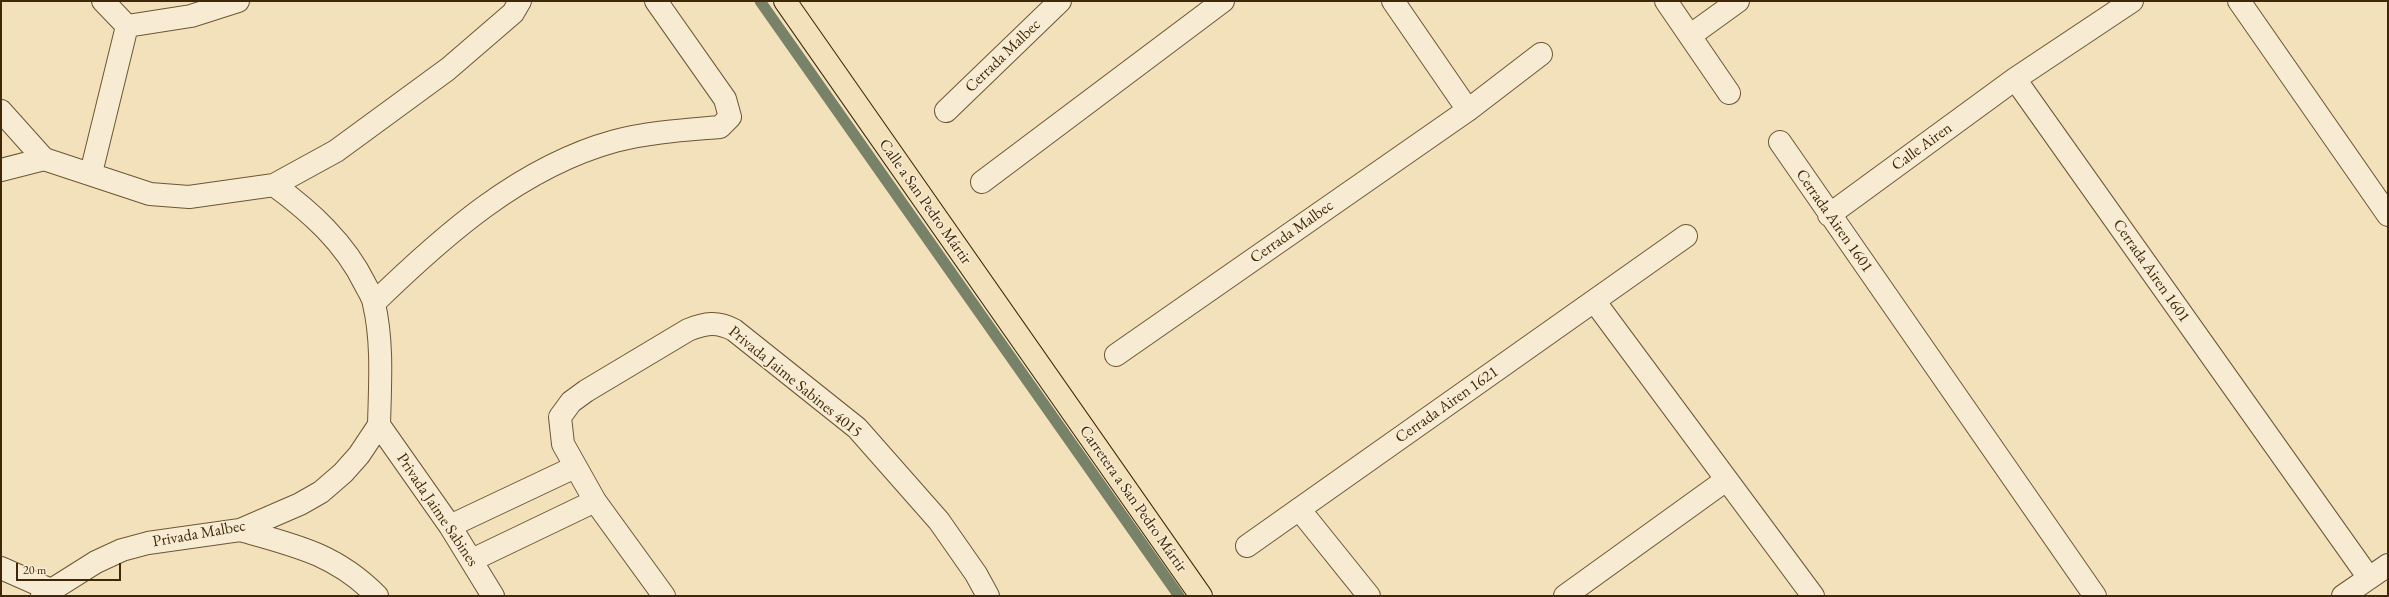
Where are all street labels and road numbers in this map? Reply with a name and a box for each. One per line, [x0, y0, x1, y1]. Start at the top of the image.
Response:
street label: Cerrada Malbec [961, 15, 1045, 97]
street label: Calle Airen [1888, 119, 1956, 175]
street label: Calle a San Pedro Mártir [874, 136, 976, 268]
street label: Cerrada Airen 1601 [1791, 166, 1877, 276]
street label: Cerrada Malbec [1247, 196, 1337, 268]
street label: Cerrada Airen 1601 [2108, 216, 2194, 326]
street label: Privada Jaime Sabines 4015 [724, 322, 866, 442]
street label: Cerrada Airen 1621 [1392, 362, 1502, 448]
street label: Carretera a San Pedro Mártir [1075, 422, 1191, 576]
street label: Privada Jaime Sabines [392, 450, 482, 570]
street label: Privada Malbec [151, 516, 247, 552]

